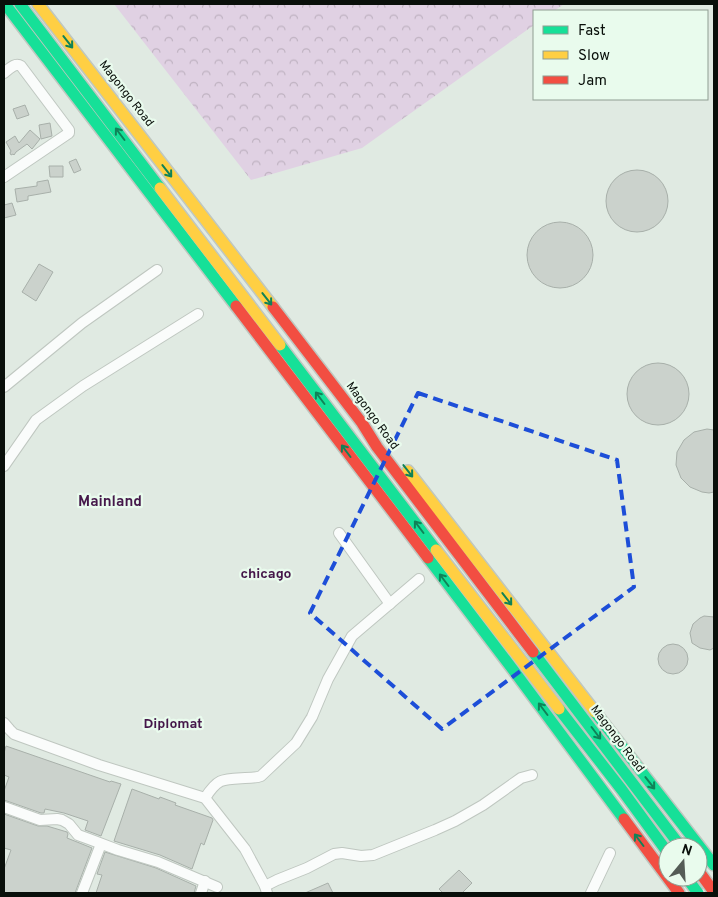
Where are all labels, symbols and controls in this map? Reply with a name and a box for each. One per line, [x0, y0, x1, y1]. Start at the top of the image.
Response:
legend [533, 10, 708, 100]
text: Fast [578, 22, 606, 41]
one-way arrow [63, 35, 73, 49]
text: Slow [578, 47, 610, 66]
street label: Magongo Road [95, 58, 157, 130]
text: Jam [578, 72, 607, 91]
one-way arrow [114, 128, 125, 141]
one-way arrow [162, 164, 173, 177]
one-way arrow [261, 293, 272, 306]
street label: Magongo Road [342, 379, 402, 453]
one-way arrow [315, 392, 326, 405]
one-way arrow [341, 444, 351, 458]
one-way arrow [402, 464, 413, 477]
district label: Mainland [78, 493, 142, 512]
one-way arrow [413, 521, 424, 534]
district label: chicago [240, 566, 292, 583]
one-way arrow [439, 574, 450, 587]
one-way arrow [502, 592, 513, 605]
street label: Magongo Road [587, 702, 647, 776]
one-way arrow [537, 703, 548, 716]
district label: Diplomat [143, 716, 203, 733]
one-way arrow [591, 726, 601, 740]
one-way arrow [645, 776, 655, 790]
one-way arrow [634, 834, 645, 847]
north arrow [658, 837, 708, 887]
text: N [679, 841, 694, 861]

